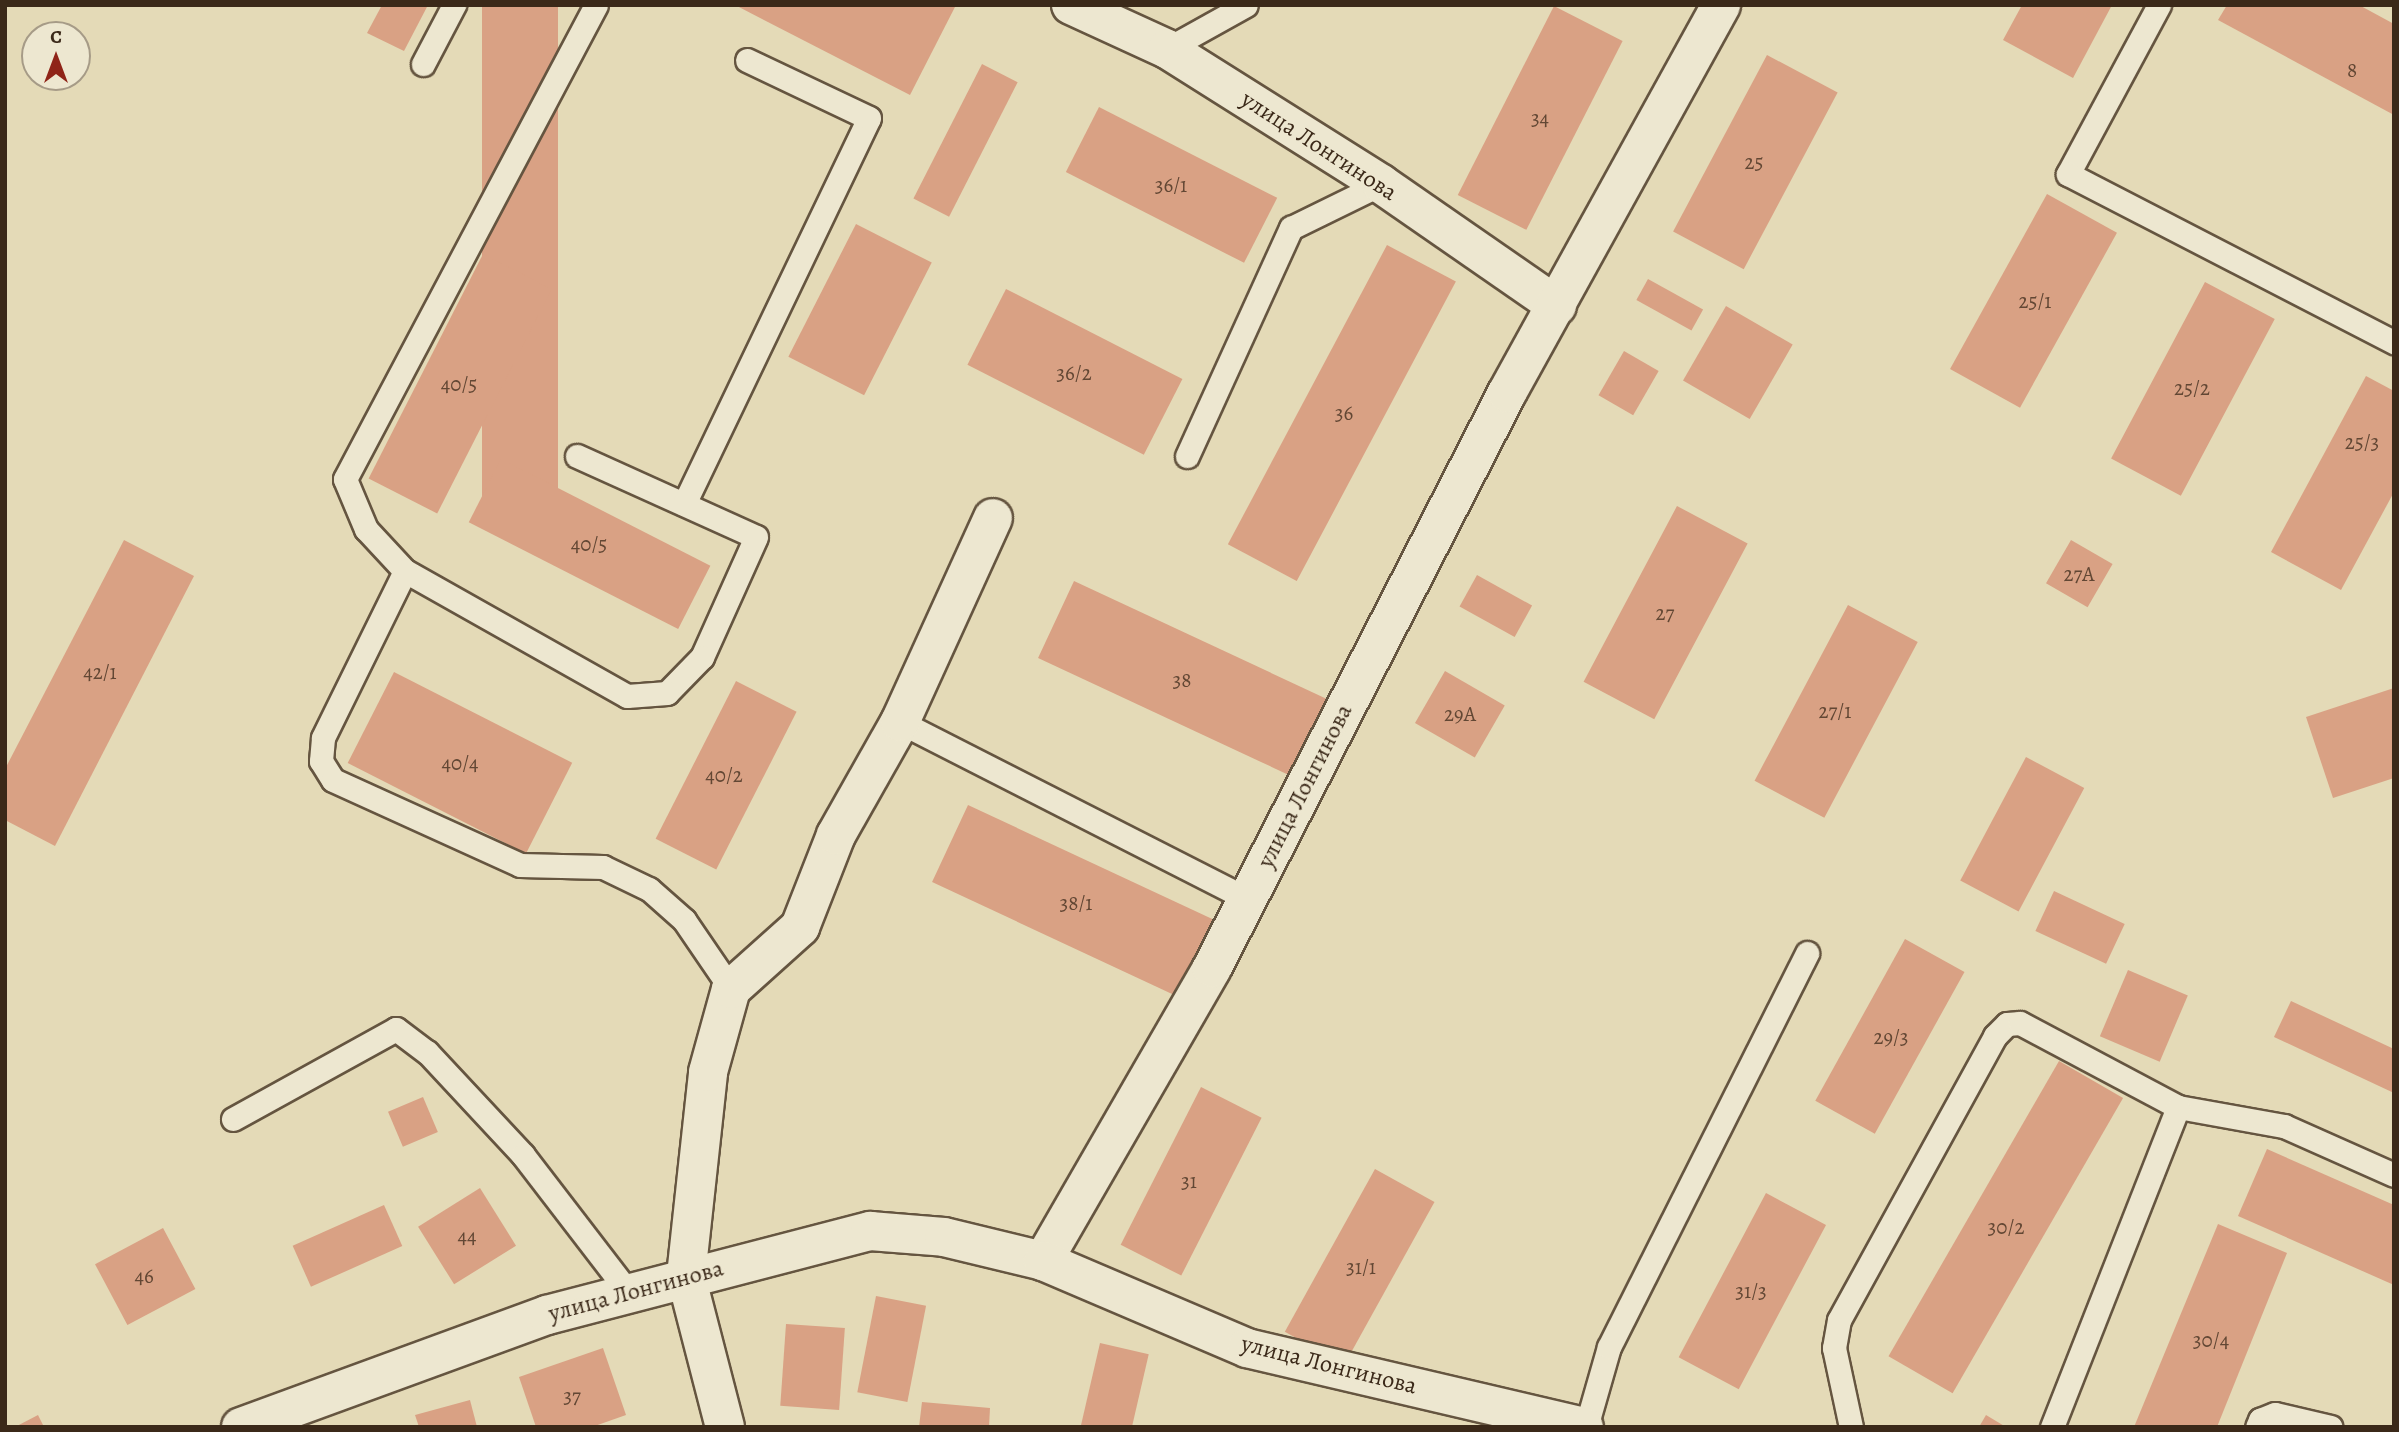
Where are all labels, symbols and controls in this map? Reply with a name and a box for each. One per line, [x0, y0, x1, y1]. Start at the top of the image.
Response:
north arrow [21, 21, 91, 91]
text: С [50, 24, 62, 50]
house number: 8 [2347, 57, 2357, 83]
street label: улица Лонгинова [1236, 85, 1402, 207]
house number: 34 [1531, 105, 1549, 131]
house number: 25 [1744, 149, 1764, 175]
house number: 36/1 [1155, 172, 1187, 198]
house number: 25/1 [2018, 288, 2052, 314]
house number: 36/2 [1056, 360, 1092, 386]
house number: 40/5 [441, 371, 477, 397]
house number: 25/2 [2174, 375, 2210, 401]
house number: 36 [1335, 400, 1353, 426]
house number: 25/3 [2345, 429, 2379, 455]
house number: 40/5 [571, 531, 607, 557]
house number: 27А [2063, 561, 2095, 587]
house number: 27 [1656, 600, 1674, 626]
house number: 42/1 [83, 659, 117, 685]
house number: 38 [1173, 667, 1191, 693]
house number: 27/1 [1819, 698, 1851, 724]
street label: улица Лонгинова [1251, 699, 1359, 873]
house number: 29А [1444, 701, 1476, 727]
house number: 40/4 [441, 750, 479, 776]
house number: 40/2 [705, 762, 743, 788]
house number: 38/1 [1059, 890, 1093, 916]
house number: 29/3 [1873, 1024, 1909, 1050]
house number: 31 [1181, 1168, 1197, 1194]
house number: 30/2 [1988, 1214, 2024, 1240]
house number: 44 [457, 1223, 477, 1249]
street label: улица Лонгинова [545, 1254, 727, 1328]
house number: 31/1 [1346, 1254, 1376, 1280]
house number: 46 [134, 1263, 154, 1289]
house number: 31/3 [1735, 1278, 1767, 1304]
house number: 30/4 [2193, 1327, 2229, 1353]
street label: улица Лонгинова [1238, 1329, 1420, 1401]
house number: 37 [563, 1383, 581, 1409]

